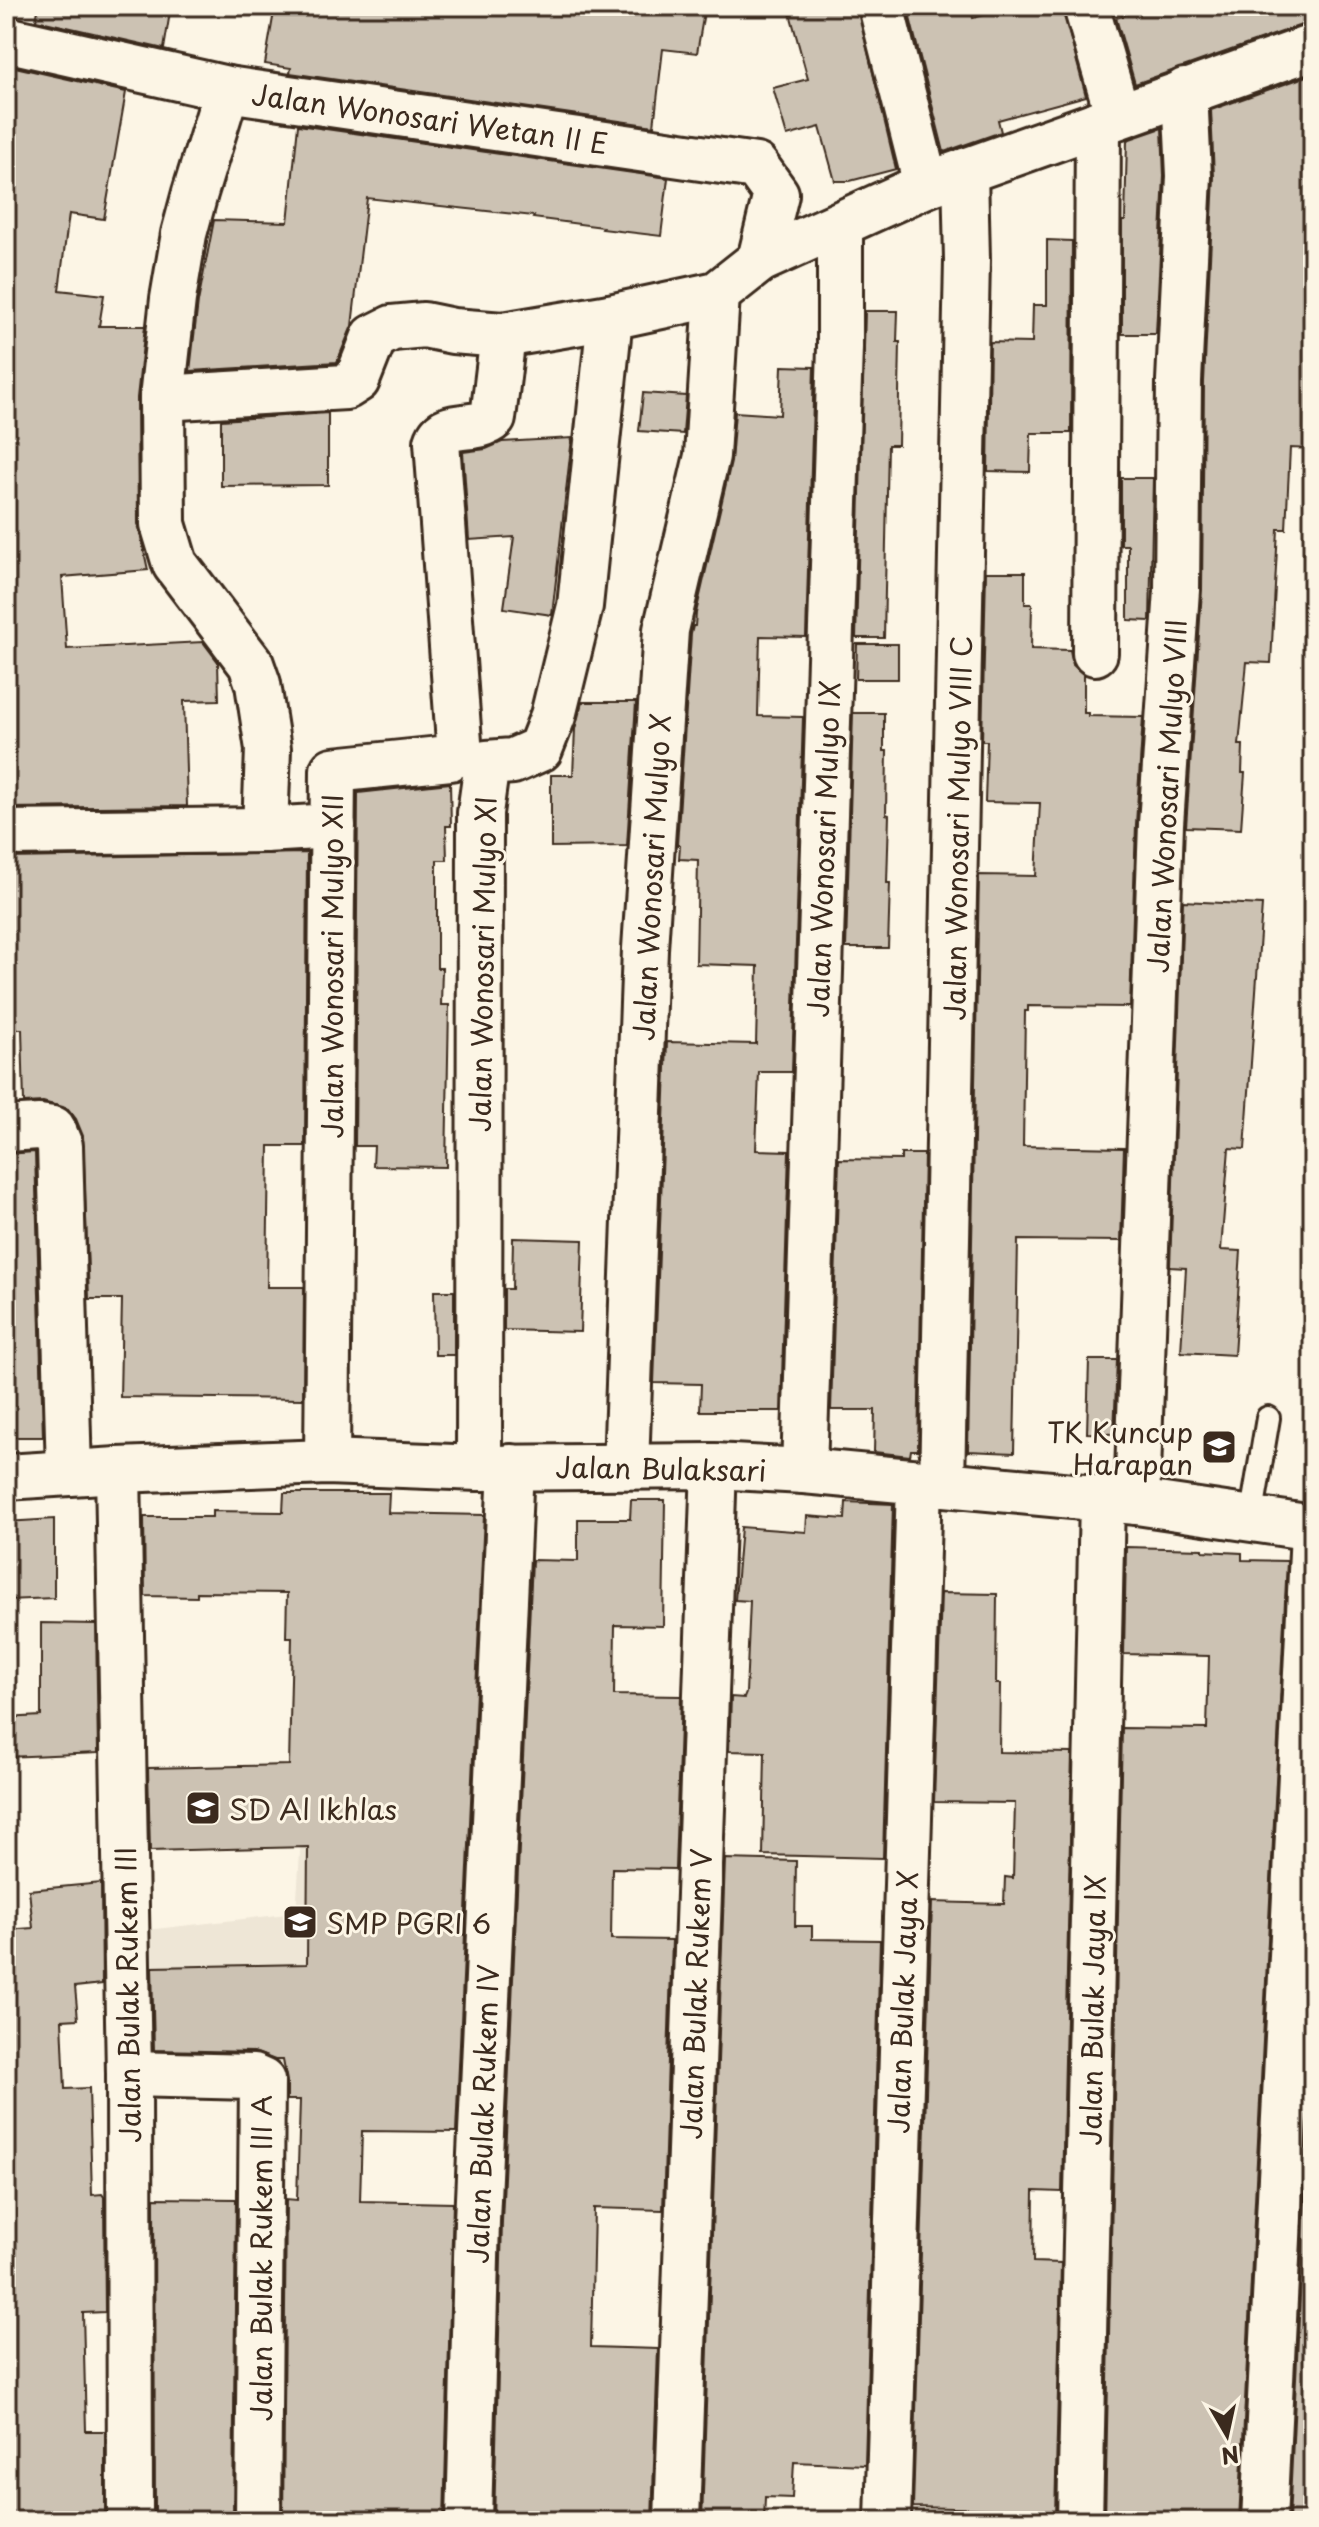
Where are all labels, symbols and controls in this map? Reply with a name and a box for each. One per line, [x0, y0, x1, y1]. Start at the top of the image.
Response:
street label: Jalan Wonosari Wetan II E [249, 72, 611, 164]
street label: Jalan Wonosari Mulyo VIII [1135, 618, 1197, 974]
street label: Jalan Wonosari Mulyo VIII C [932, 635, 982, 1021]
street label: Jalan Wonosari Mulyo IX [796, 680, 850, 1018]
street label: Jalan Wonosari Mulyo X [621, 712, 681, 1042]
street label: Jalan Wonosari Mulyo XII [310, 794, 353, 1138]
street label: Jalan Wonosari Mulyo XI [458, 795, 506, 1133]
place label: TK Kuncup Harapan [1047, 1410, 1193, 1485]
school or university icon: TK Kuncup Harapan [1200, 1428, 1238, 1466]
street label: Jalan Bulaksari [555, 1445, 767, 1491]
place label: SD Al Ikhlas [229, 1787, 397, 1830]
school or university icon: SD Al Ikhlas [184, 1789, 222, 1827]
street label: Jalan Bulak Rukem III [103, 1847, 151, 2143]
street label: Jalan Bulak Rukem V [668, 1848, 722, 2140]
street label: Jalan Bulak Jaya X [876, 1870, 928, 2134]
street label: Jalan Bulak Jaya IX [1068, 1874, 1116, 2146]
place label: SMP PGRI 6 [326, 1901, 491, 1944]
school or university icon: SMP PGRI 6 [281, 1903, 319, 1941]
street label: Jalan Bulak Rukem IV [455, 1964, 509, 2264]
street label: Jalan Bulak Rukem III A [239, 2095, 282, 2421]
north arrow [1187, 2395, 1267, 2475]
text: N [1219, 2439, 1242, 2474]

